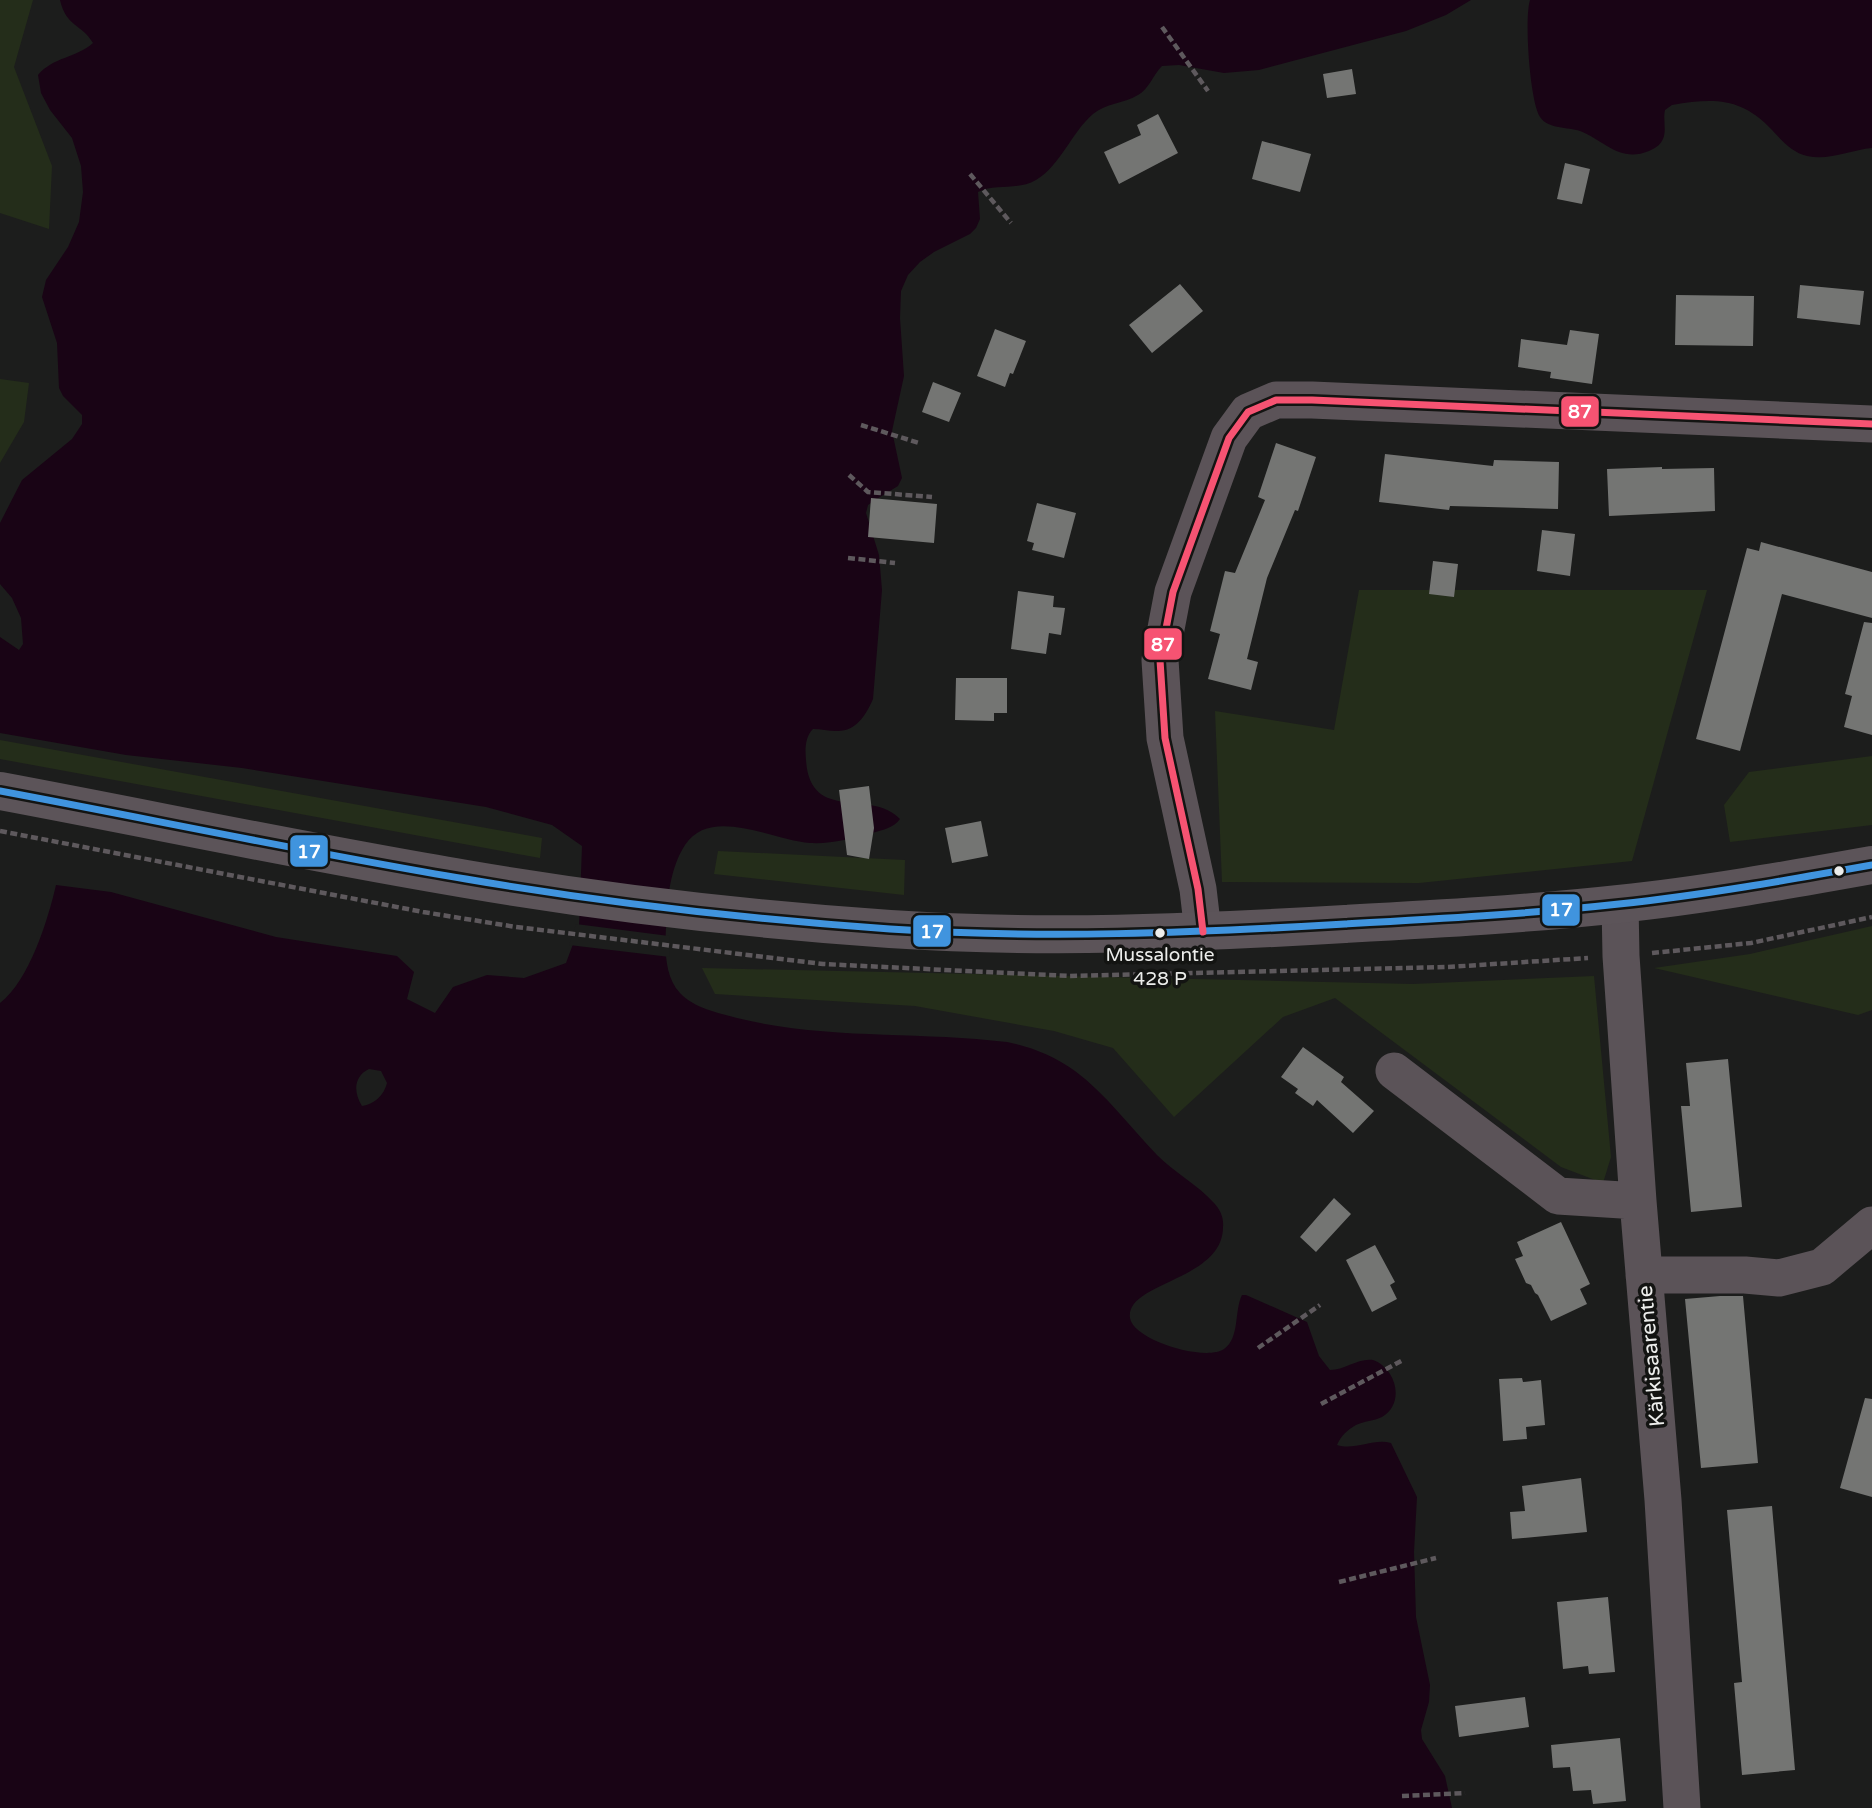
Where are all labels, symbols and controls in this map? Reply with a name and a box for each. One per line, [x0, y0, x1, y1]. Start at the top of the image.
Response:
line badge: 87 [1560, 395, 1600, 428]
text: 87 [1568, 401, 1592, 423]
line badge: 87 [1143, 627, 1183, 661]
text: 87 [1151, 634, 1175, 656]
line badge: 17 [289, 834, 329, 868]
text: 17 [297, 841, 321, 863]
unlabelled marker [1832, 864, 1846, 878]
line badge: 17 [1541, 893, 1581, 927]
text: 17 [1549, 899, 1573, 921]
line badge: 17 [912, 914, 952, 948]
text: 17 [920, 921, 944, 943]
marker: Mussalontie 428 P [1153, 926, 1167, 940]
place label: Mussalontie 428 P [1106, 944, 1214, 990]
street label: Kärkisaarentie [1633, 1284, 1670, 1428]

